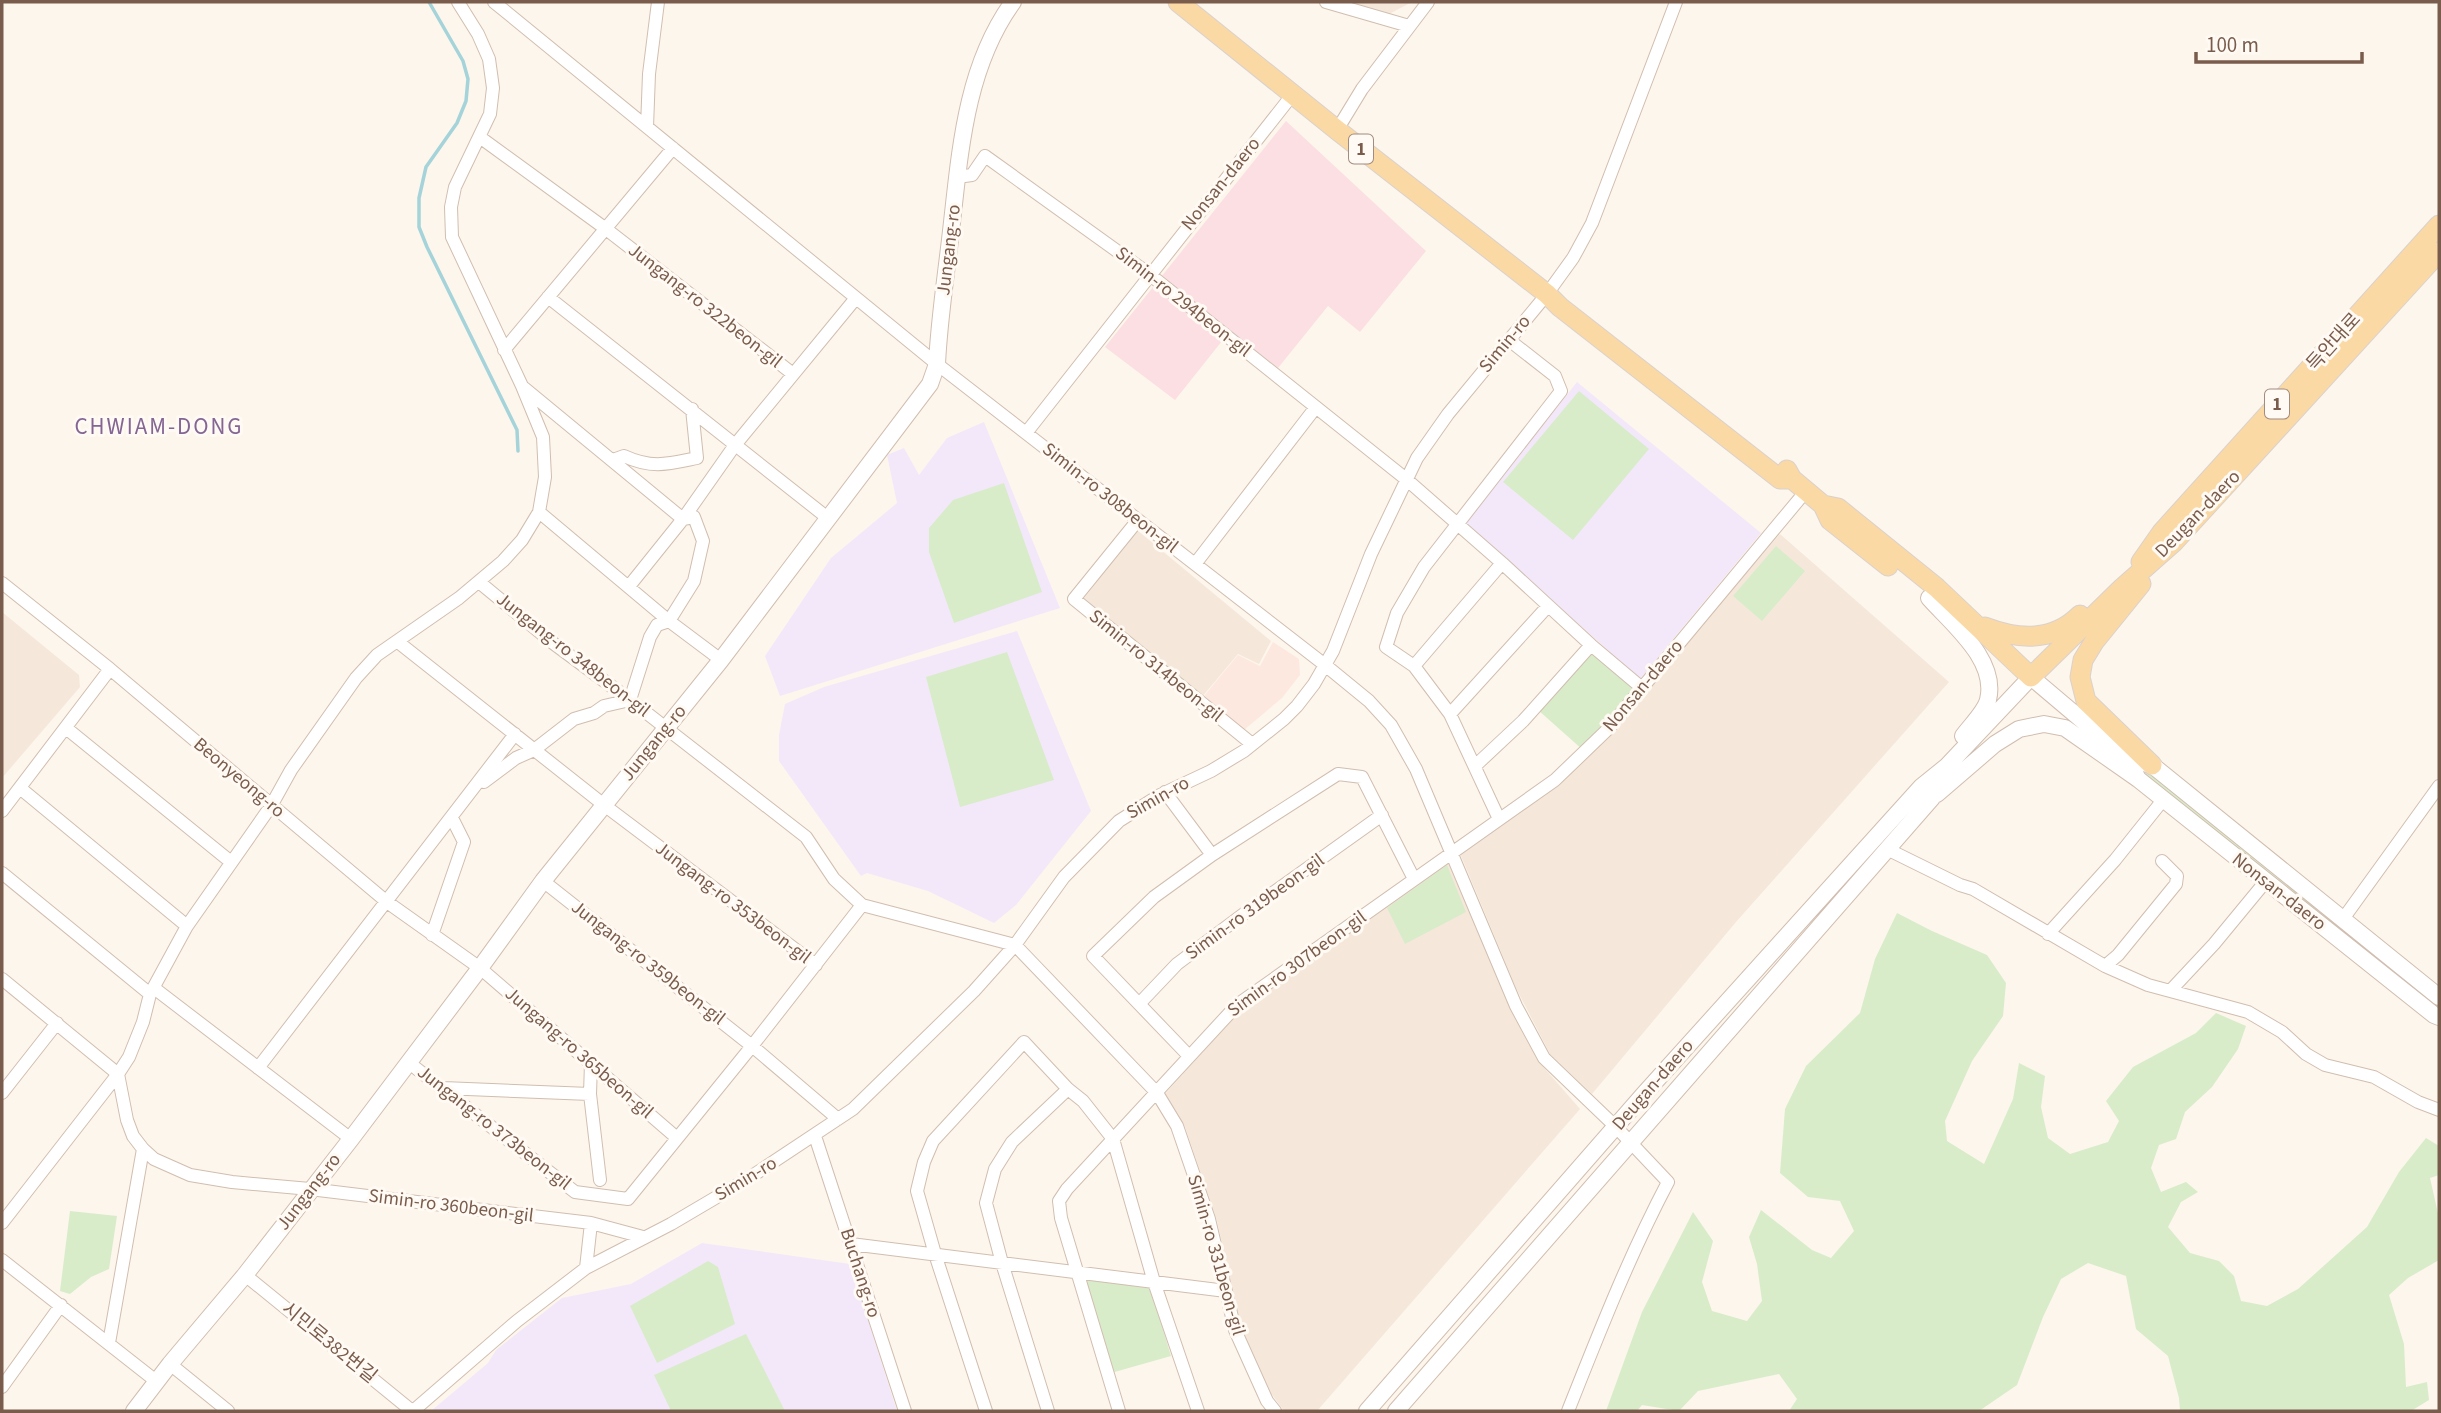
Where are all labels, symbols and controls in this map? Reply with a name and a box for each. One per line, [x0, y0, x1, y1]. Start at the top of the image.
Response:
scale bar [2196, 21, 2362, 65]
text: 100 m [2206, 30, 2259, 60]
street label: Nonsan-daero [1175, 132, 1267, 236]
road number: 1 [1349, 134, 1373, 164]
street label: Jungang-ro [930, 203, 968, 297]
street label: Jungang-ro 322beon-gil [622, 237, 788, 375]
street label: Simin-ro 294beon-gil [1109, 240, 1257, 364]
street label: 득안대로 [2301, 307, 2367, 377]
street label: Simin-ro [1473, 309, 1537, 379]
road number: 1 [2265, 390, 2289, 418]
district label: CHWIAM-DONG [74, 410, 244, 443]
street label: Simin-ro 308beon-gil [1036, 436, 1184, 560]
street label: Deugan-daero [2149, 464, 2247, 564]
street label: Jungang-ro 348beon-gil [490, 586, 656, 724]
street label: Simin-ro 314beon-gil [1083, 603, 1229, 729]
street label: Nonsan-daero [1596, 634, 1690, 738]
street label: Jungang-ro [615, 699, 693, 787]
street label: Beonyeong-ro [187, 732, 291, 824]
street label: Simin-ro [1122, 770, 1194, 826]
street label: Jungang-ro 353beon-gil [649, 835, 817, 971]
street label: Simin-ro 319beon-gil [1180, 847, 1330, 967]
street label: Nonsan-daero [2226, 847, 2332, 937]
street label: Jungang-ro 359beon-gil [565, 894, 731, 1032]
street label: Simin-ro 307beon-gil [1222, 904, 1372, 1024]
street label: Jungang-ro 365beon-gil [499, 981, 659, 1125]
street label: Deugan-daero [1606, 1034, 1700, 1136]
street label: Jungang-ro 373beon-gil [411, 1059, 577, 1197]
street label: Jungang-ro [270, 1148, 348, 1236]
street label: Simin-ro [710, 1150, 782, 1208]
street label: Simin-ro 331beon-gil [1180, 1171, 1252, 1339]
street label: Simin-ro 360beon-gil [367, 1182, 535, 1230]
street label: Buchang-ro [833, 1225, 887, 1321]
street label: 시민로382번길 [276, 1296, 382, 1390]

